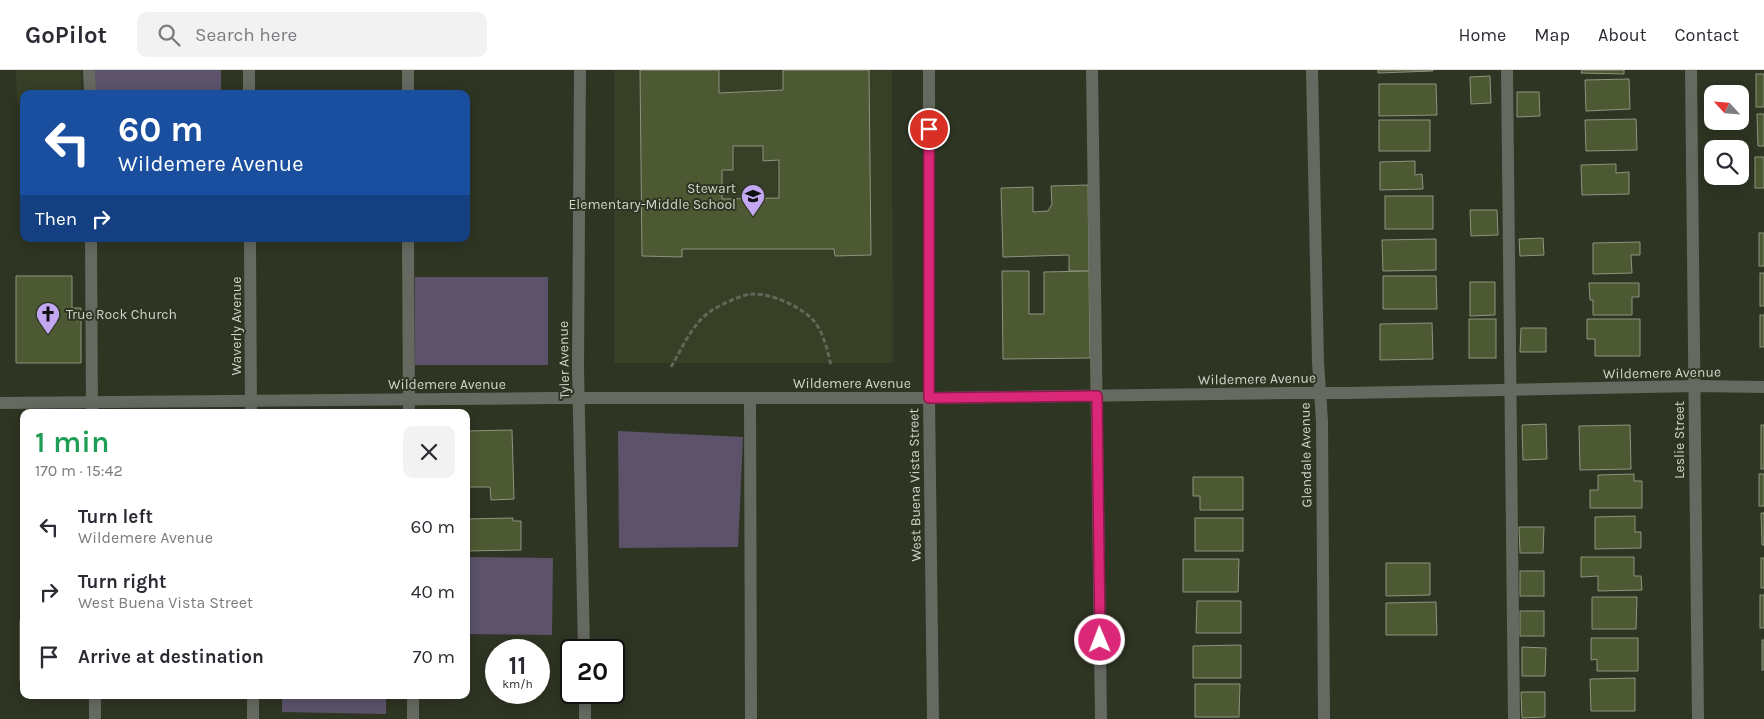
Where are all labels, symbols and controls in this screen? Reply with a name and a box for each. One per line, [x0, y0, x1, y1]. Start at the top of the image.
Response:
search box [137, 12, 487, 57]
text: GoPilot [25, 21, 107, 49]
icon: search [155, 21, 183, 49]
text: Search here [195, 24, 297, 46]
text: Home [1458, 24, 1506, 46]
text: Map [1534, 24, 1570, 46]
text: About [1598, 24, 1647, 46]
text: Contact [1675, 24, 1739, 46]
north arrow [1704, 85, 1749, 130]
map controls [1704, 85, 1749, 185]
pin [908, 108, 950, 150]
text: 60 m [118, 109, 203, 150]
icon: left [35, 110, 100, 175]
icon: arrive [915, 115, 943, 143]
button: search [1704, 140, 1749, 185]
text: Wildemere Avenue [118, 151, 303, 177]
place label: Stewart Elementary-Middle School [568, 180, 736, 213]
school or university icon: Stewart Elementary-Middle School [740, 183, 766, 217]
icon: right [87, 205, 115, 233]
text: Then [35, 208, 77, 230]
street label: Waverly Avenue [228, 277, 245, 375]
church icon: True Rock Church [35, 301, 61, 335]
place label: True Rock Church [66, 306, 177, 323]
street label: Tyler Avenue [555, 321, 573, 399]
street label: Wildemere Avenue [1603, 363, 1721, 383]
street label: Wildemere Avenue [1198, 369, 1316, 389]
street label: Wildemere Avenue [793, 375, 911, 392]
street label: Wildemere Avenue [388, 376, 506, 393]
street label: Leslie Street [1671, 401, 1688, 479]
street label: Glendale Avenue [1297, 402, 1315, 508]
street label: West Buena Vista Street [905, 408, 925, 562]
text: 1 min [35, 424, 109, 460]
button: close [403, 426, 455, 478]
text: 170 m · 15:42 [35, 461, 123, 480]
text: Turn left [78, 506, 153, 528]
icon: left [35, 513, 63, 541]
text: 60 m [411, 516, 455, 538]
text: Wildemere Avenue [78, 528, 213, 547]
text: Turn right [78, 571, 167, 593]
icon: right [35, 578, 63, 606]
text: 40 m [411, 581, 455, 603]
text: West Buena Vista Street [78, 593, 253, 612]
position arrow [1073, 613, 1125, 665]
speed limit sign: 20 [560, 639, 625, 704]
icon: arrive [35, 643, 63, 671]
text: Arrive at destination [78, 646, 264, 668]
text: 70 m [413, 646, 455, 668]
text: 11 [509, 651, 526, 680]
text: km/h [502, 677, 533, 691]

